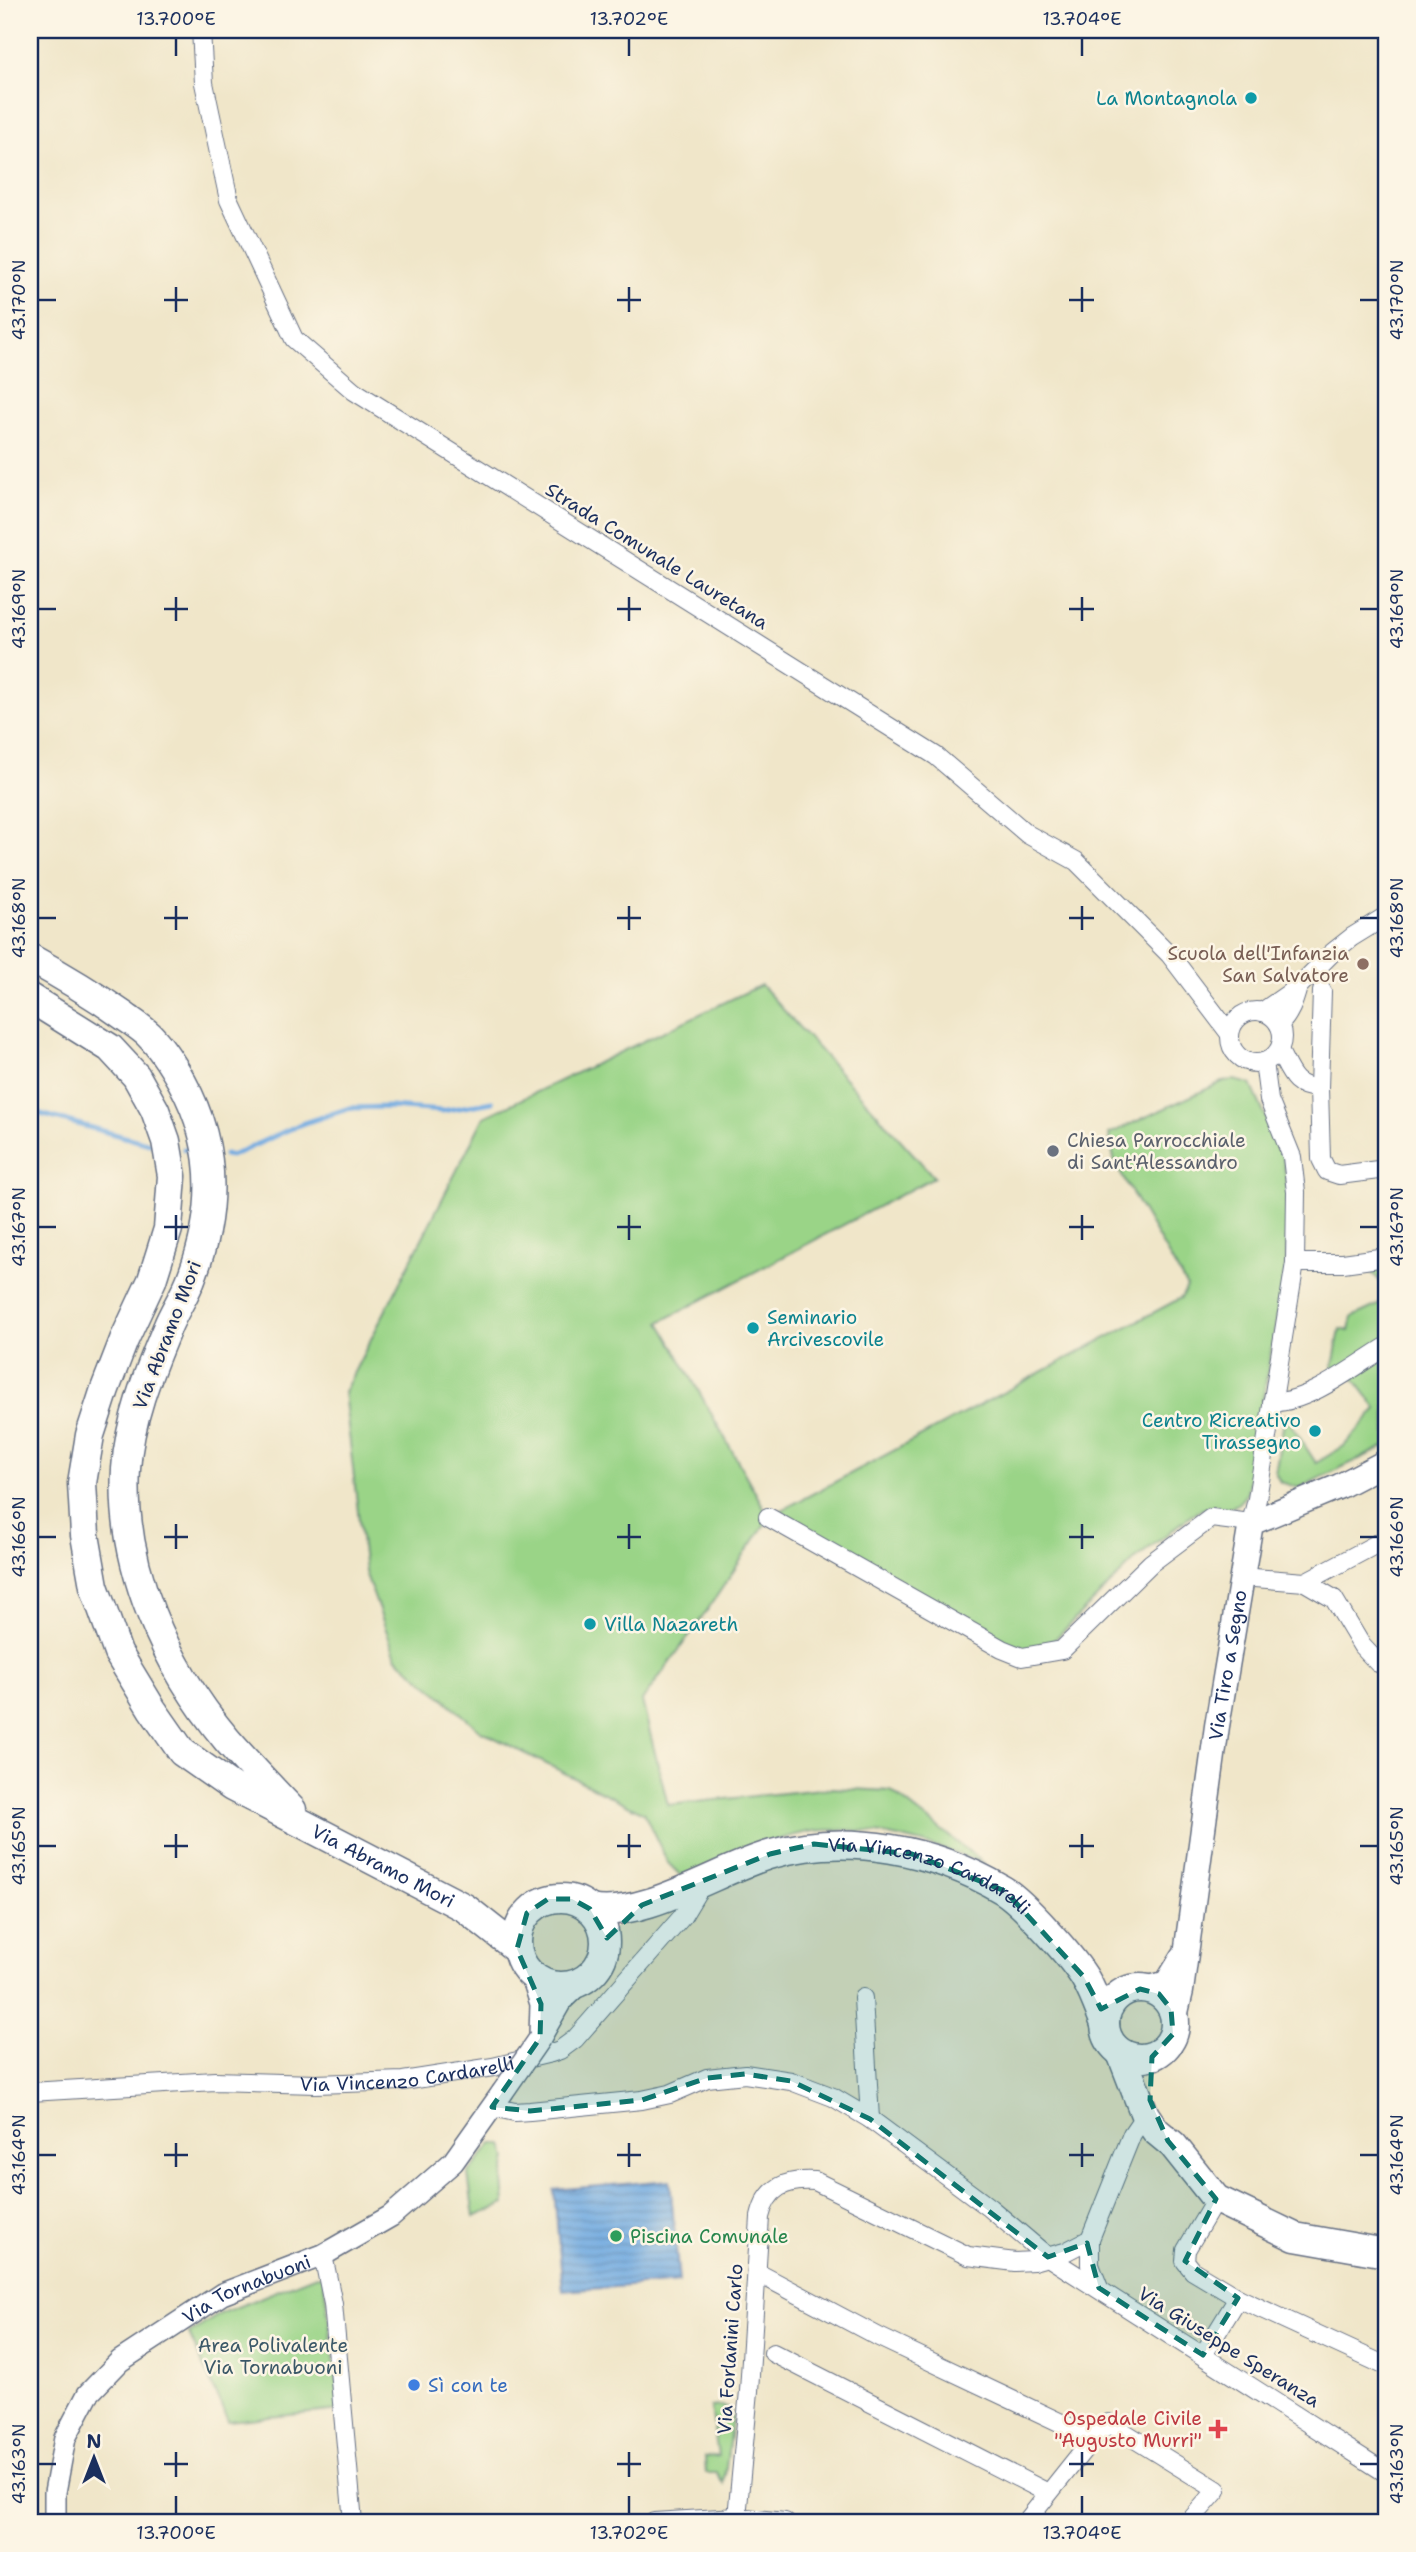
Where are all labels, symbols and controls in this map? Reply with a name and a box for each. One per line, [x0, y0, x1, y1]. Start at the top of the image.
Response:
text: 13.700°E [136, 7, 216, 31]
text: 13.702°E [590, 7, 668, 31]
text: 13.704°E [1042, 7, 1122, 31]
place label: La Montagnola [1096, 86, 1237, 111]
marker: La Montagnola [1243, 90, 1259, 106]
text: 43.170°N [7, 259, 31, 341]
text: 43.170°N [1385, 259, 1409, 341]
street label: Strada Comunale Lauretana [541, 477, 773, 635]
text: 43.169°N [7, 569, 31, 649]
text: 43.169°N [1385, 569, 1409, 649]
text: 43.168°N [7, 877, 31, 959]
text: 43.168°N [1385, 877, 1409, 959]
place label: Scuola dell'Infanzia San Salvatore [1168, 941, 1349, 988]
marker: Scuola dell'Infanzia San Salvatore [1355, 956, 1371, 972]
place label: Chiesa Parrocchiale di Sant'Alessandro [1067, 1128, 1246, 1175]
marker: Chiesa Parrocchiale di Sant'Alessandro [1045, 1143, 1061, 1159]
text: 43.167°N [7, 1187, 31, 1267]
text: 43.167°N [1385, 1187, 1409, 1267]
street label: Via Abramo Mori [127, 1257, 207, 1413]
place label: Seminario Arcivescovile [767, 1305, 884, 1352]
marker: Seminario Arcivescovile [745, 1320, 761, 1336]
place label: Centro Ricreativo Tirassegno [1142, 1408, 1301, 1455]
marker: Centro Ricreativo Tirassegno [1307, 1423, 1323, 1439]
text: 43.166°N [7, 1496, 31, 1578]
text: 43.166°N [1385, 1496, 1409, 1578]
street label: Via Tiro a Segno [1203, 1588, 1252, 1742]
place label: Villa Nazareth [604, 1612, 738, 1637]
marker: Villa Nazareth [582, 1616, 598, 1632]
text: 43.165°N [7, 1806, 31, 1886]
text: 43.165°N [1385, 1806, 1409, 1886]
street label: Via Abramo Mori [308, 1818, 459, 1913]
street label: Via Vincenzo Cardarelli [828, 1832, 1036, 1920]
street label: Via Vincenzo Cardarelli [299, 2050, 517, 2097]
text: 43.164°N [7, 2114, 31, 2196]
text: 43.164°N [1385, 2114, 1409, 2196]
place label: Piscina Comunale [630, 2224, 788, 2249]
marker: Piscina Comunale [608, 2228, 624, 2244]
street label: Via Tornabuoni [177, 2248, 314, 2329]
street label: Via Forlanini Carlo [712, 2263, 748, 2435]
street label: Via Giuseppe Speranza [1133, 2281, 1325, 2413]
park label: Area Polivalente Via Tornabuoni [198, 2333, 348, 2380]
place label: Sì con te [428, 2373, 508, 2398]
marker: Sì con te [406, 2377, 422, 2393]
place label: Ospedale Civile "Augusto Murri" [1054, 2406, 1202, 2453]
marker: Ospedale Civile "Augusto Murri" [1208, 2419, 1228, 2439]
north arrow [60, 2422, 130, 2492]
text: 43.163°N [7, 2424, 31, 2504]
text: 43.163°N [1385, 2424, 1409, 2504]
text: N [86, 2429, 102, 2454]
text: 13.700°E [136, 2521, 216, 2545]
text: 13.702°E [590, 2521, 668, 2545]
text: 13.704°E [1042, 2521, 1122, 2545]

